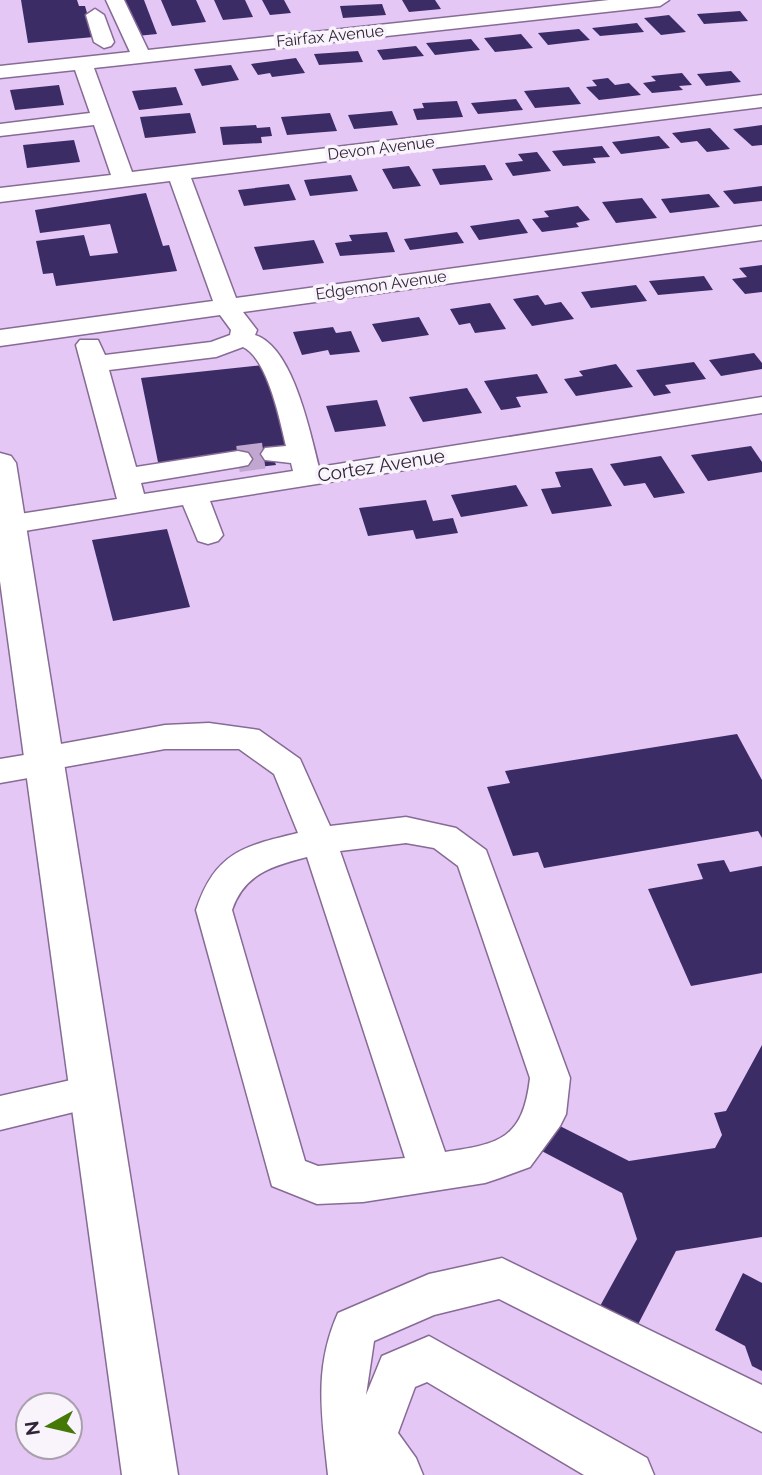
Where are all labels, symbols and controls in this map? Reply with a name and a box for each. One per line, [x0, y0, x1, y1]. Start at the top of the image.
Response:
street label: Fairfax Avenue [275, 21, 385, 51]
street label: Devon Avenue [327, 132, 435, 164]
street label: Edgemon Avenue [314, 266, 448, 304]
street label: Cortez Avenue [316, 444, 446, 486]
north arrow [14, 1391, 84, 1461]
text: N [20, 1420, 44, 1437]

